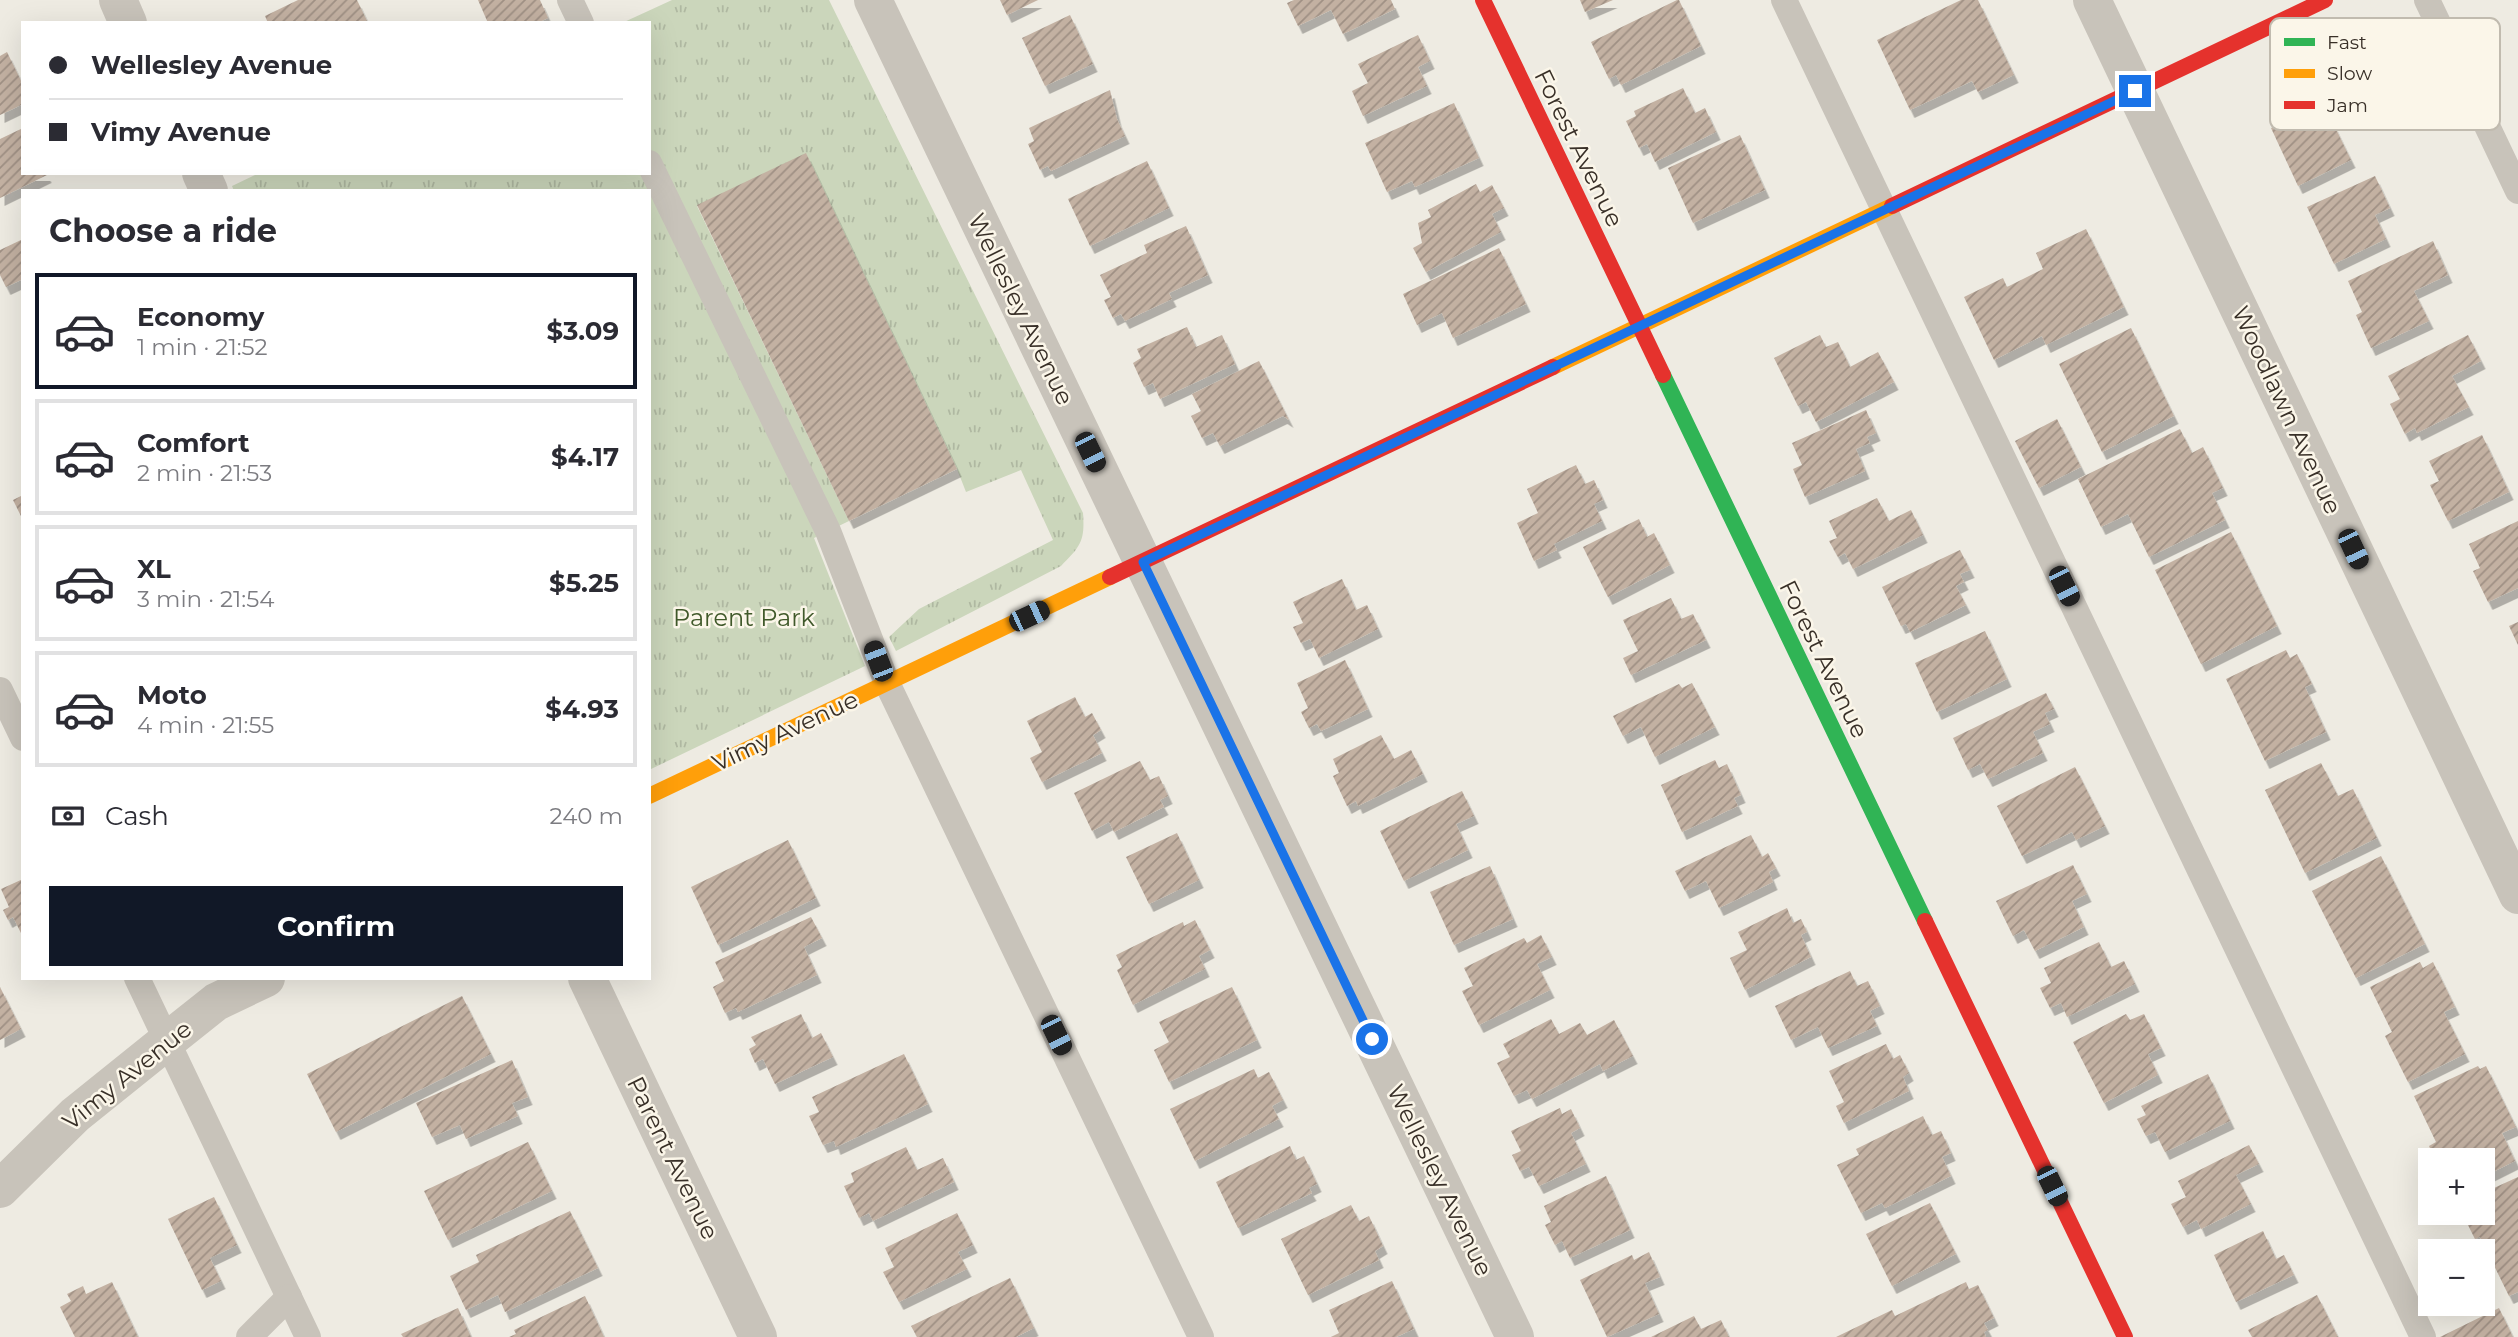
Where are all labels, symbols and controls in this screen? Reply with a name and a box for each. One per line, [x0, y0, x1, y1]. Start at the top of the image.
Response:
legend [2270, 18, 2500, 130]
text: Fast [2327, 31, 2367, 54]
text: Wellesley Avenue [91, 49, 332, 81]
text: Slow [2327, 62, 2372, 85]
street label: Forest Avenue [1528, 64, 1630, 232]
route end [2119, 75, 2151, 107]
text: Jam [2326, 94, 2368, 117]
text: Vimy Avenue [91, 116, 271, 148]
street label: Wellesley Avenue [962, 208, 1080, 410]
text: Choose a ride [49, 211, 277, 250]
icon: car [53, 300, 116, 363]
text: Economy [137, 301, 264, 333]
street label: Woodlawn Avenue [2226, 301, 2348, 519]
text: $3.09 [546, 315, 619, 347]
text: 1 min · 21:52 [137, 333, 268, 361]
icon: car [53, 426, 116, 489]
text: Comfort [137, 427, 249, 459]
car [1072, 429, 1109, 475]
text: $4.17 [551, 441, 619, 473]
text: 2 min · 21:53 [137, 459, 272, 487]
car [2335, 526, 2372, 572]
icon: car [53, 552, 116, 615]
text: XL [137, 553, 171, 585]
car [2046, 563, 2083, 609]
text: $5.25 [549, 567, 619, 599]
street label: Forest Avenue [1773, 575, 1875, 743]
text: 3 min · 21:54 [137, 585, 274, 613]
car [1006, 598, 1053, 634]
park label: Parent Park [673, 603, 816, 632]
car [861, 638, 896, 684]
icon: car [53, 678, 116, 741]
text: Moto [137, 679, 207, 711]
street label: Vimy Avenue [707, 685, 863, 777]
text: $4.93 [545, 693, 619, 725]
text: 4 min · 21:55 [137, 711, 274, 739]
icon: cash [49, 797, 87, 835]
text: Cash [105, 800, 169, 832]
text: 240 m [550, 802, 623, 830]
button: Confirm [49, 886, 623, 966]
car [1038, 1012, 1075, 1058]
street label: Vimy Avenue [57, 1014, 197, 1136]
route start [1356, 1023, 1388, 1055]
street label: Parent Avenue [621, 1072, 725, 1244]
street label: Wellesley Avenue [1381, 1079, 1499, 1281]
map controls [2418, 1148, 2495, 1316]
button: + [2418, 1148, 2495, 1225]
car [2034, 1163, 2071, 1209]
button: − [2418, 1239, 2495, 1316]

